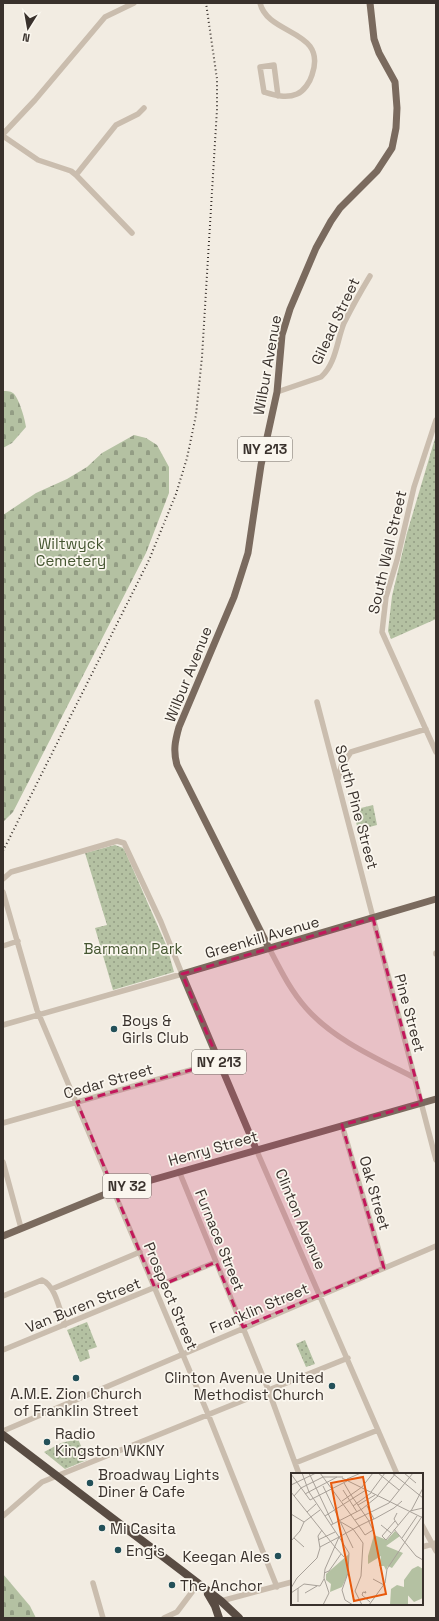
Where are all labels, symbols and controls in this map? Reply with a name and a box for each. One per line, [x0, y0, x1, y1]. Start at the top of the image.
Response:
north arrow [8, 8, 48, 48]
text: N [21, 30, 31, 45]
street label: Gilead Street [307, 274, 363, 368]
street label: Wilbur Avenue [249, 313, 285, 417]
road number: NY 213 [238, 437, 292, 461]
street label: South Wall Street [364, 488, 410, 616]
park label: Wiltwyck Cemetery [36, 534, 106, 570]
street label: Wilbur Avenue [160, 623, 216, 725]
street label: South Pine Street [331, 743, 383, 871]
street label: Greenkill Avenue [203, 912, 321, 962]
park label: Barmann Park [83, 939, 183, 958]
street label: Pine Street [390, 972, 430, 1054]
place label: Boys & Girls Club [122, 1011, 189, 1047]
marker: Boys & Girls Club [109, 1024, 119, 1034]
road number: NY 213 [192, 1050, 246, 1074]
street label: Cedar Street [61, 1059, 155, 1103]
street label: Henry Street [166, 1126, 260, 1170]
street label: Oak Street [355, 1154, 395, 1232]
street label: Clinton Avenue [271, 1166, 331, 1272]
road number: NY 32 [103, 1174, 151, 1198]
street label: Furnace Street [191, 1186, 249, 1294]
street label: Prospect Street [140, 1239, 202, 1353]
street label: Van Buren Street [23, 1273, 144, 1337]
street label: Franklin Street [207, 1279, 311, 1337]
place label: Clinton Avenue United Methodist Church [164, 1368, 324, 1404]
marker: A.M.E. Zion Church of Franklin Street [71, 1373, 81, 1383]
marker: Clinton Avenue United Methodist Church [327, 1381, 337, 1391]
place label: A.M.E. Zion Church of Franklin Street [10, 1384, 142, 1420]
place label: Radio Kingston WKNY [55, 1424, 165, 1460]
marker: Radio Kingston WKNY [42, 1437, 52, 1447]
place label: Broadway Lights Diner & Cafe [98, 1465, 219, 1501]
inset map [291, 1473, 423, 1605]
marker: Broadway Lights Diner & Cafe [85, 1478, 95, 1488]
place label: Mi Casita [110, 1519, 176, 1538]
marker: Mi Casita [97, 1523, 107, 1533]
place label: Eng's [126, 1541, 165, 1560]
marker: Eng's [113, 1545, 123, 1555]
place label: Keegan Ales [182, 1547, 270, 1566]
marker: Keegan Ales [273, 1551, 283, 1561]
place label: The Anchor [180, 1576, 263, 1595]
marker: The Anchor [167, 1580, 177, 1590]

